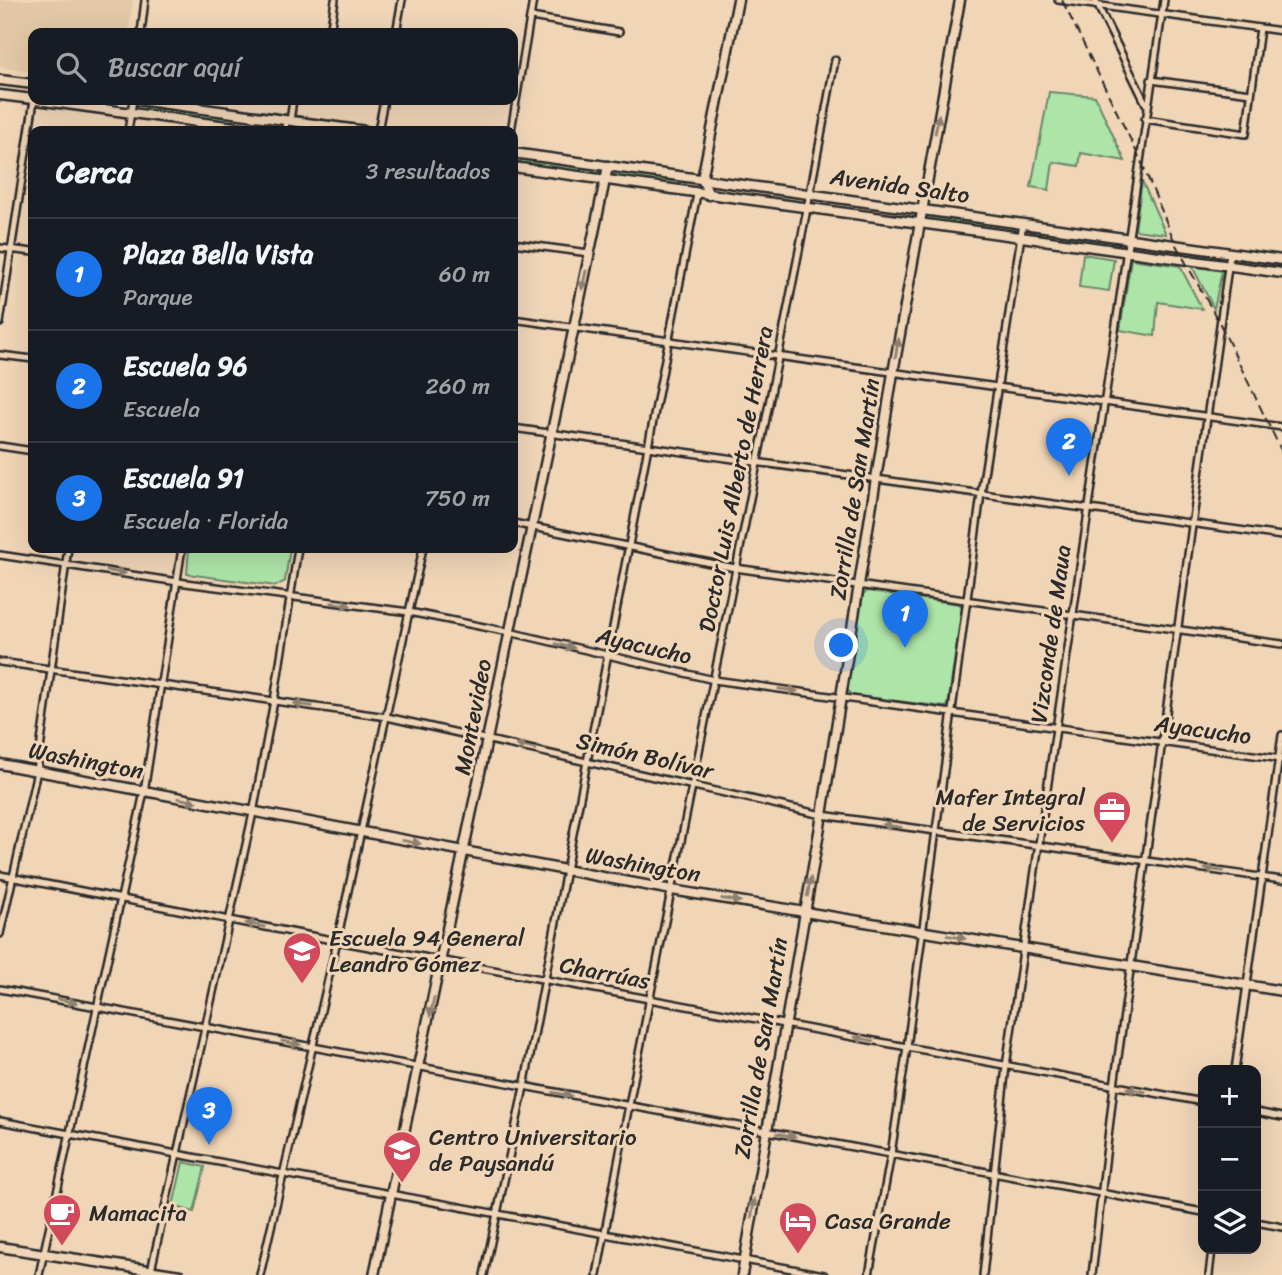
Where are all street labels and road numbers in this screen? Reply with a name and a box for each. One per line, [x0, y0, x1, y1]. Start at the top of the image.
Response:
street label: Avenida Salto [827, 156, 973, 216]
street label: Doctor Luis Alberto de Herrera [686, 322, 786, 636]
street label: Zorrilla de San Martín [817, 375, 893, 603]
street label: Vizconde de Maua [1018, 542, 1084, 726]
street label: Ayacucho [591, 615, 696, 677]
street label: Montevideo [442, 655, 504, 779]
street label: Ayacucho [1151, 703, 1254, 757]
street label: Simón Bolívar [572, 720, 719, 792]
street label: Washington [25, 730, 147, 792]
street label: Washington [582, 835, 704, 895]
street label: Zorrilla de San Martín [721, 934, 801, 1162]
street label: Charrúas [556, 944, 654, 1002]

